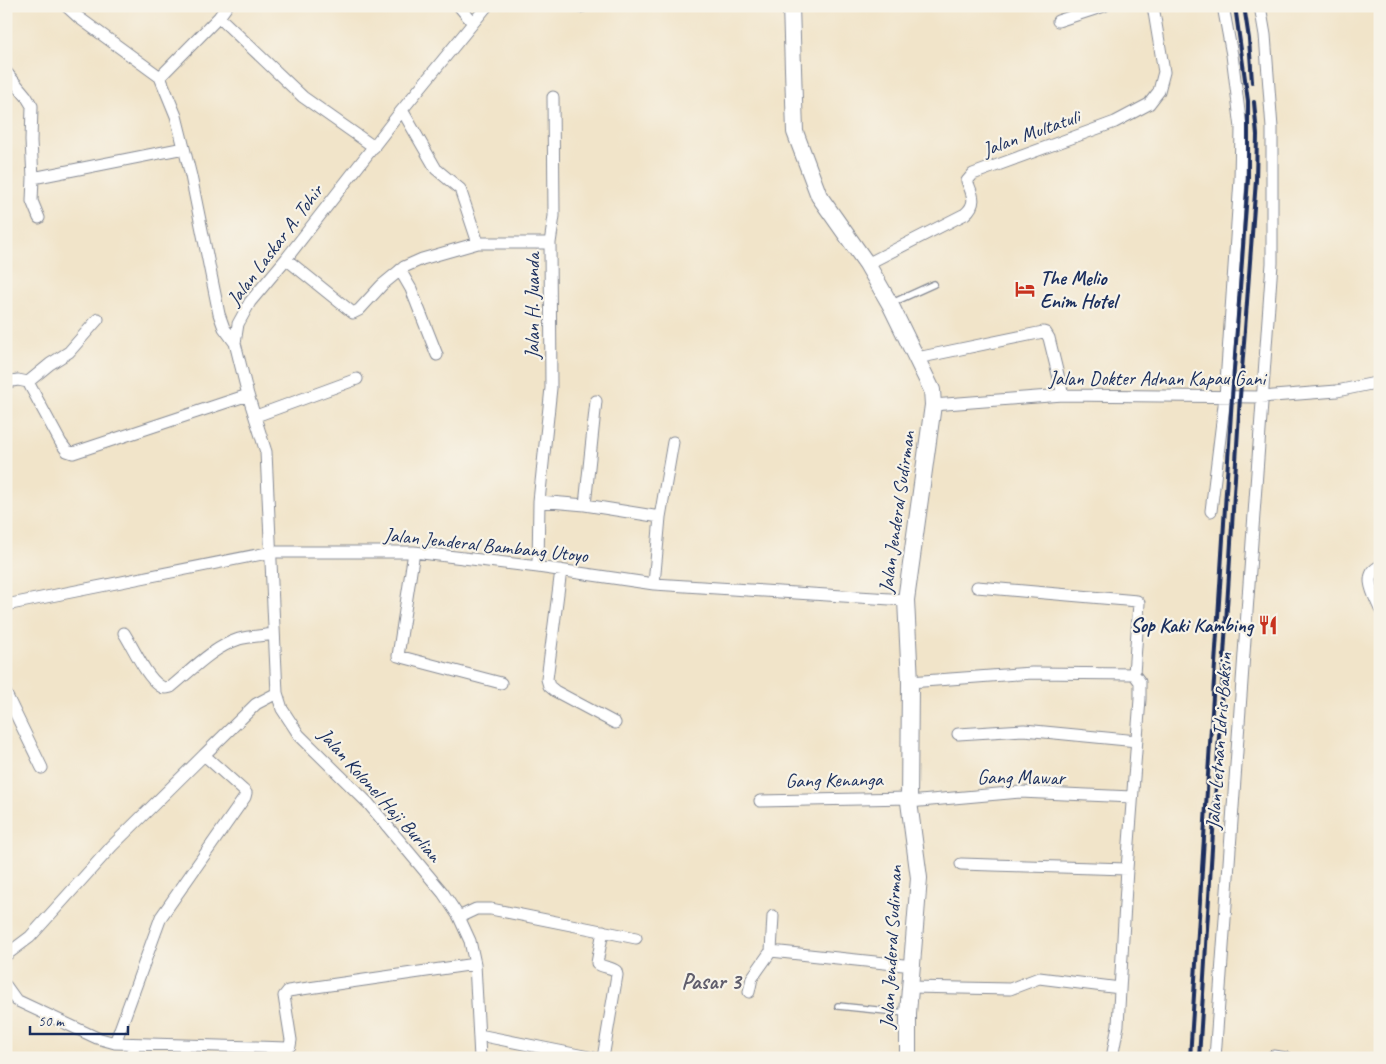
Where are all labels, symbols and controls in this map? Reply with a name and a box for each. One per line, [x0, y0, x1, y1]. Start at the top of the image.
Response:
street label: Jalan Multatuli [978, 103, 1085, 162]
street label: Jalan Laskar A. Tohir [221, 178, 330, 311]
street label: Jalan H. Juanda [520, 251, 545, 360]
place label: The Melio Enim Hotel [1040, 266, 1121, 314]
hotel icon: The Melio Enim Hotel [1014, 278, 1036, 300]
street label: Jalan Dokter Adnan Kapau Gani [1048, 366, 1268, 391]
street label: Jalan Jenderal Sudirman [873, 428, 921, 596]
street label: Jalan Jenderal Bambang Utoyo [382, 522, 590, 568]
place label: Sop Kaki Kambing [1130, 613, 1255, 638]
restaurant icon: Sop Kaki Kambing [1257, 614, 1279, 636]
street label: Jalan Letnan Idris Baksin [1200, 651, 1238, 831]
street label: Jalan Kolonel Haji Burlian [312, 722, 448, 868]
street label: Gang Mawar [977, 765, 1067, 790]
street label: Gang Kenanga [785, 767, 884, 793]
street label: Jalan Jenderal Sudirman [874, 864, 908, 1030]
district label: Pasar 3 [681, 968, 743, 996]
scale bar [30, 1004, 128, 1036]
text: 50 m [38, 1012, 65, 1031]

